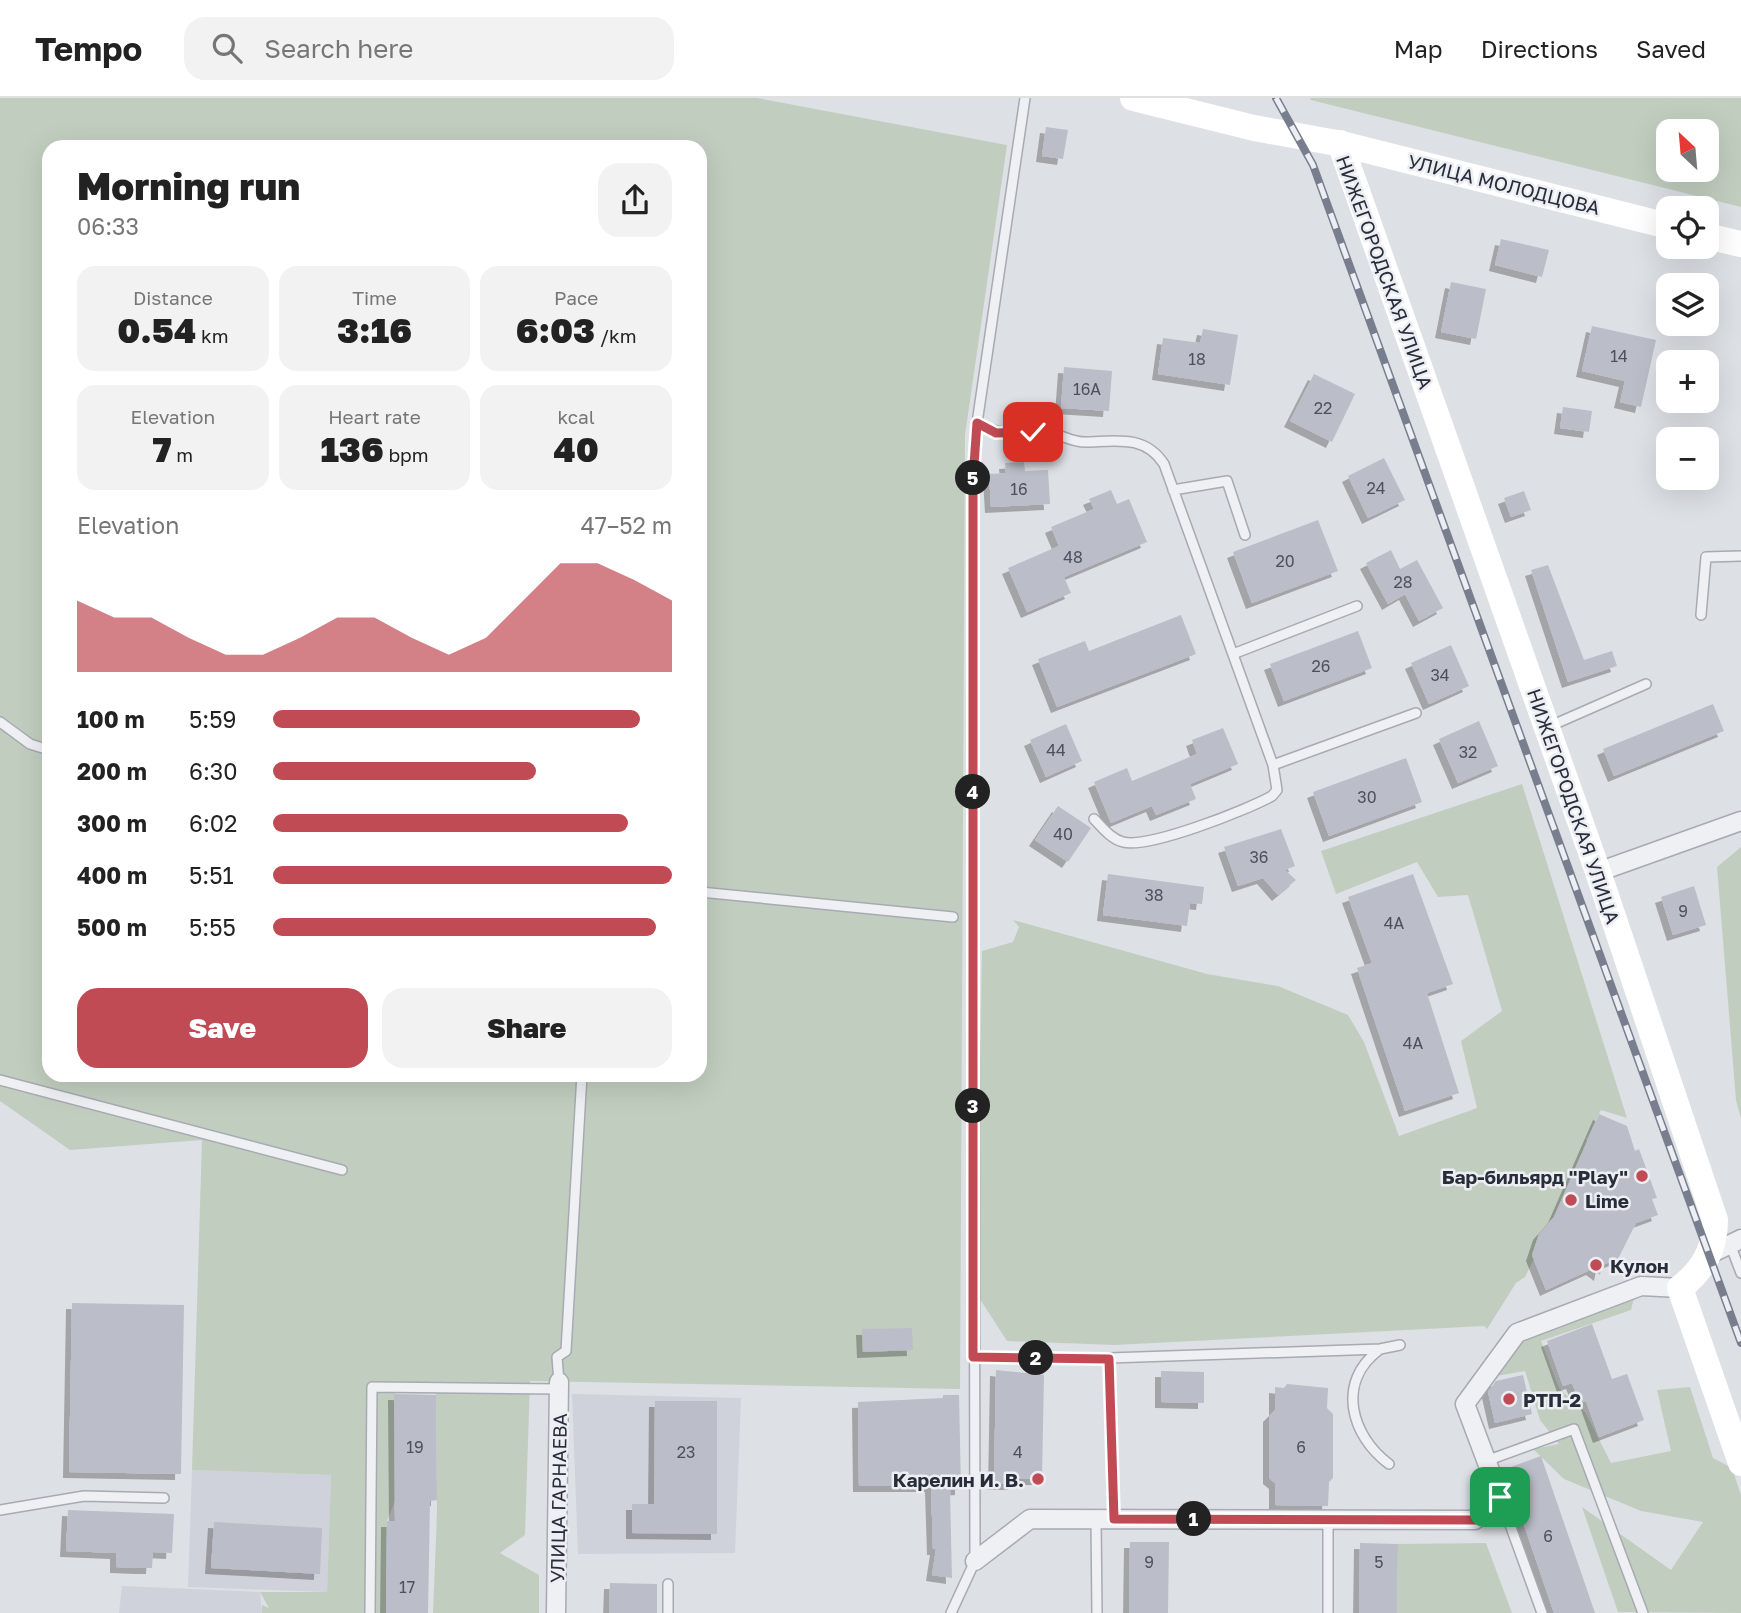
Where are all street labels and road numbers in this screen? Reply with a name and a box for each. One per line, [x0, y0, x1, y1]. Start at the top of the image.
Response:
street label: УЛИЦА МОЛОДЦОВА [1406, 149, 1603, 219]
street label: НИЖЕГОРОДСКАЯ УЛИЦА [1332, 152, 1438, 392]
street label: НИЖЕГОРОДСКАЯ УЛИЦА [1523, 685, 1625, 927]
street label: УЛИЦА ГАРНАЕВА [545, 1413, 571, 1583]

